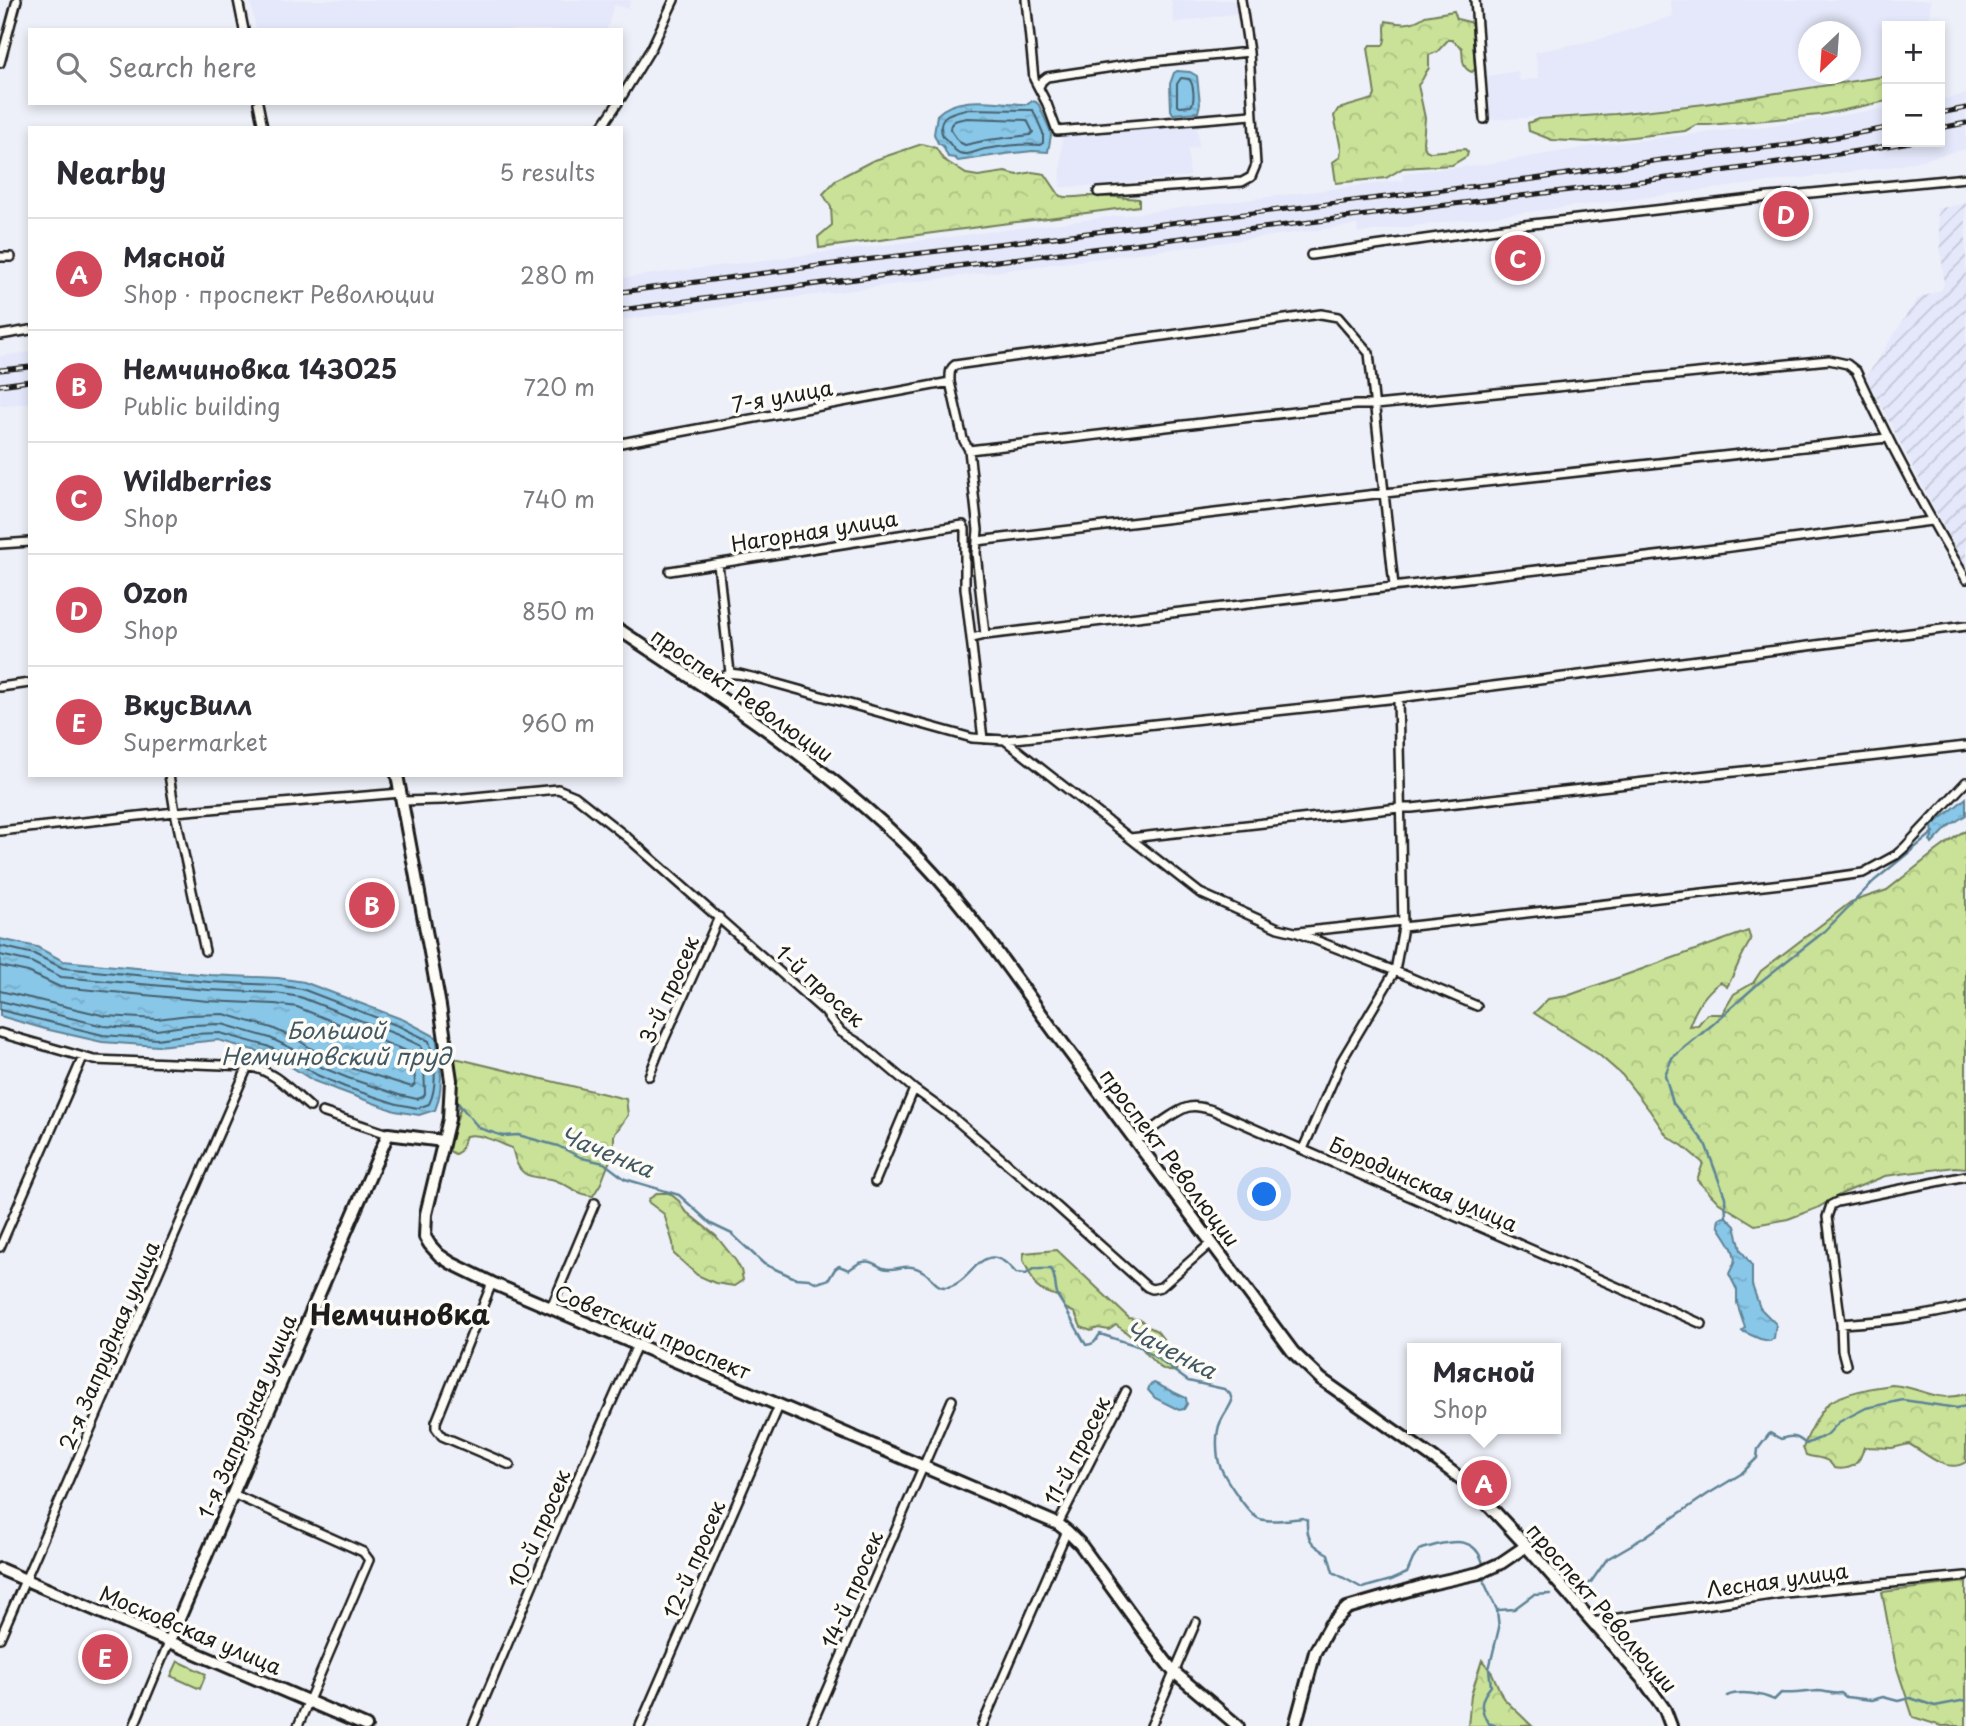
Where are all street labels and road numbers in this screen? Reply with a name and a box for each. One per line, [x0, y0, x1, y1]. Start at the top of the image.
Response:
street label: 7-я улица [729, 370, 836, 420]
street label: Нагорная улица [728, 501, 900, 559]
street label: проспект Революции [645, 619, 841, 769]
street label: 3-й просек [630, 929, 706, 1048]
street label: 1-й просек [769, 936, 873, 1034]
street label: проспект Революции [1093, 1061, 1249, 1253]
street label: Бородинская улица [1325, 1127, 1524, 1239]
street label: 2-я Запрудная улица [49, 1235, 167, 1454]
street label: Советский проспект [550, 1275, 757, 1387]
street label: 1-я Запрудная улица [188, 1308, 304, 1523]
street label: 11-й просек [1035, 1389, 1117, 1510]
street label: 10-й просек [499, 1463, 578, 1592]
street label: 12-й просек [654, 1495, 732, 1623]
street label: проспект Революции [1520, 1515, 1686, 1699]
street label: 14-й просек [812, 1525, 890, 1653]
street label: Лесная улица [1704, 1553, 1851, 1605]
street label: Московская улица [95, 1576, 288, 1682]

